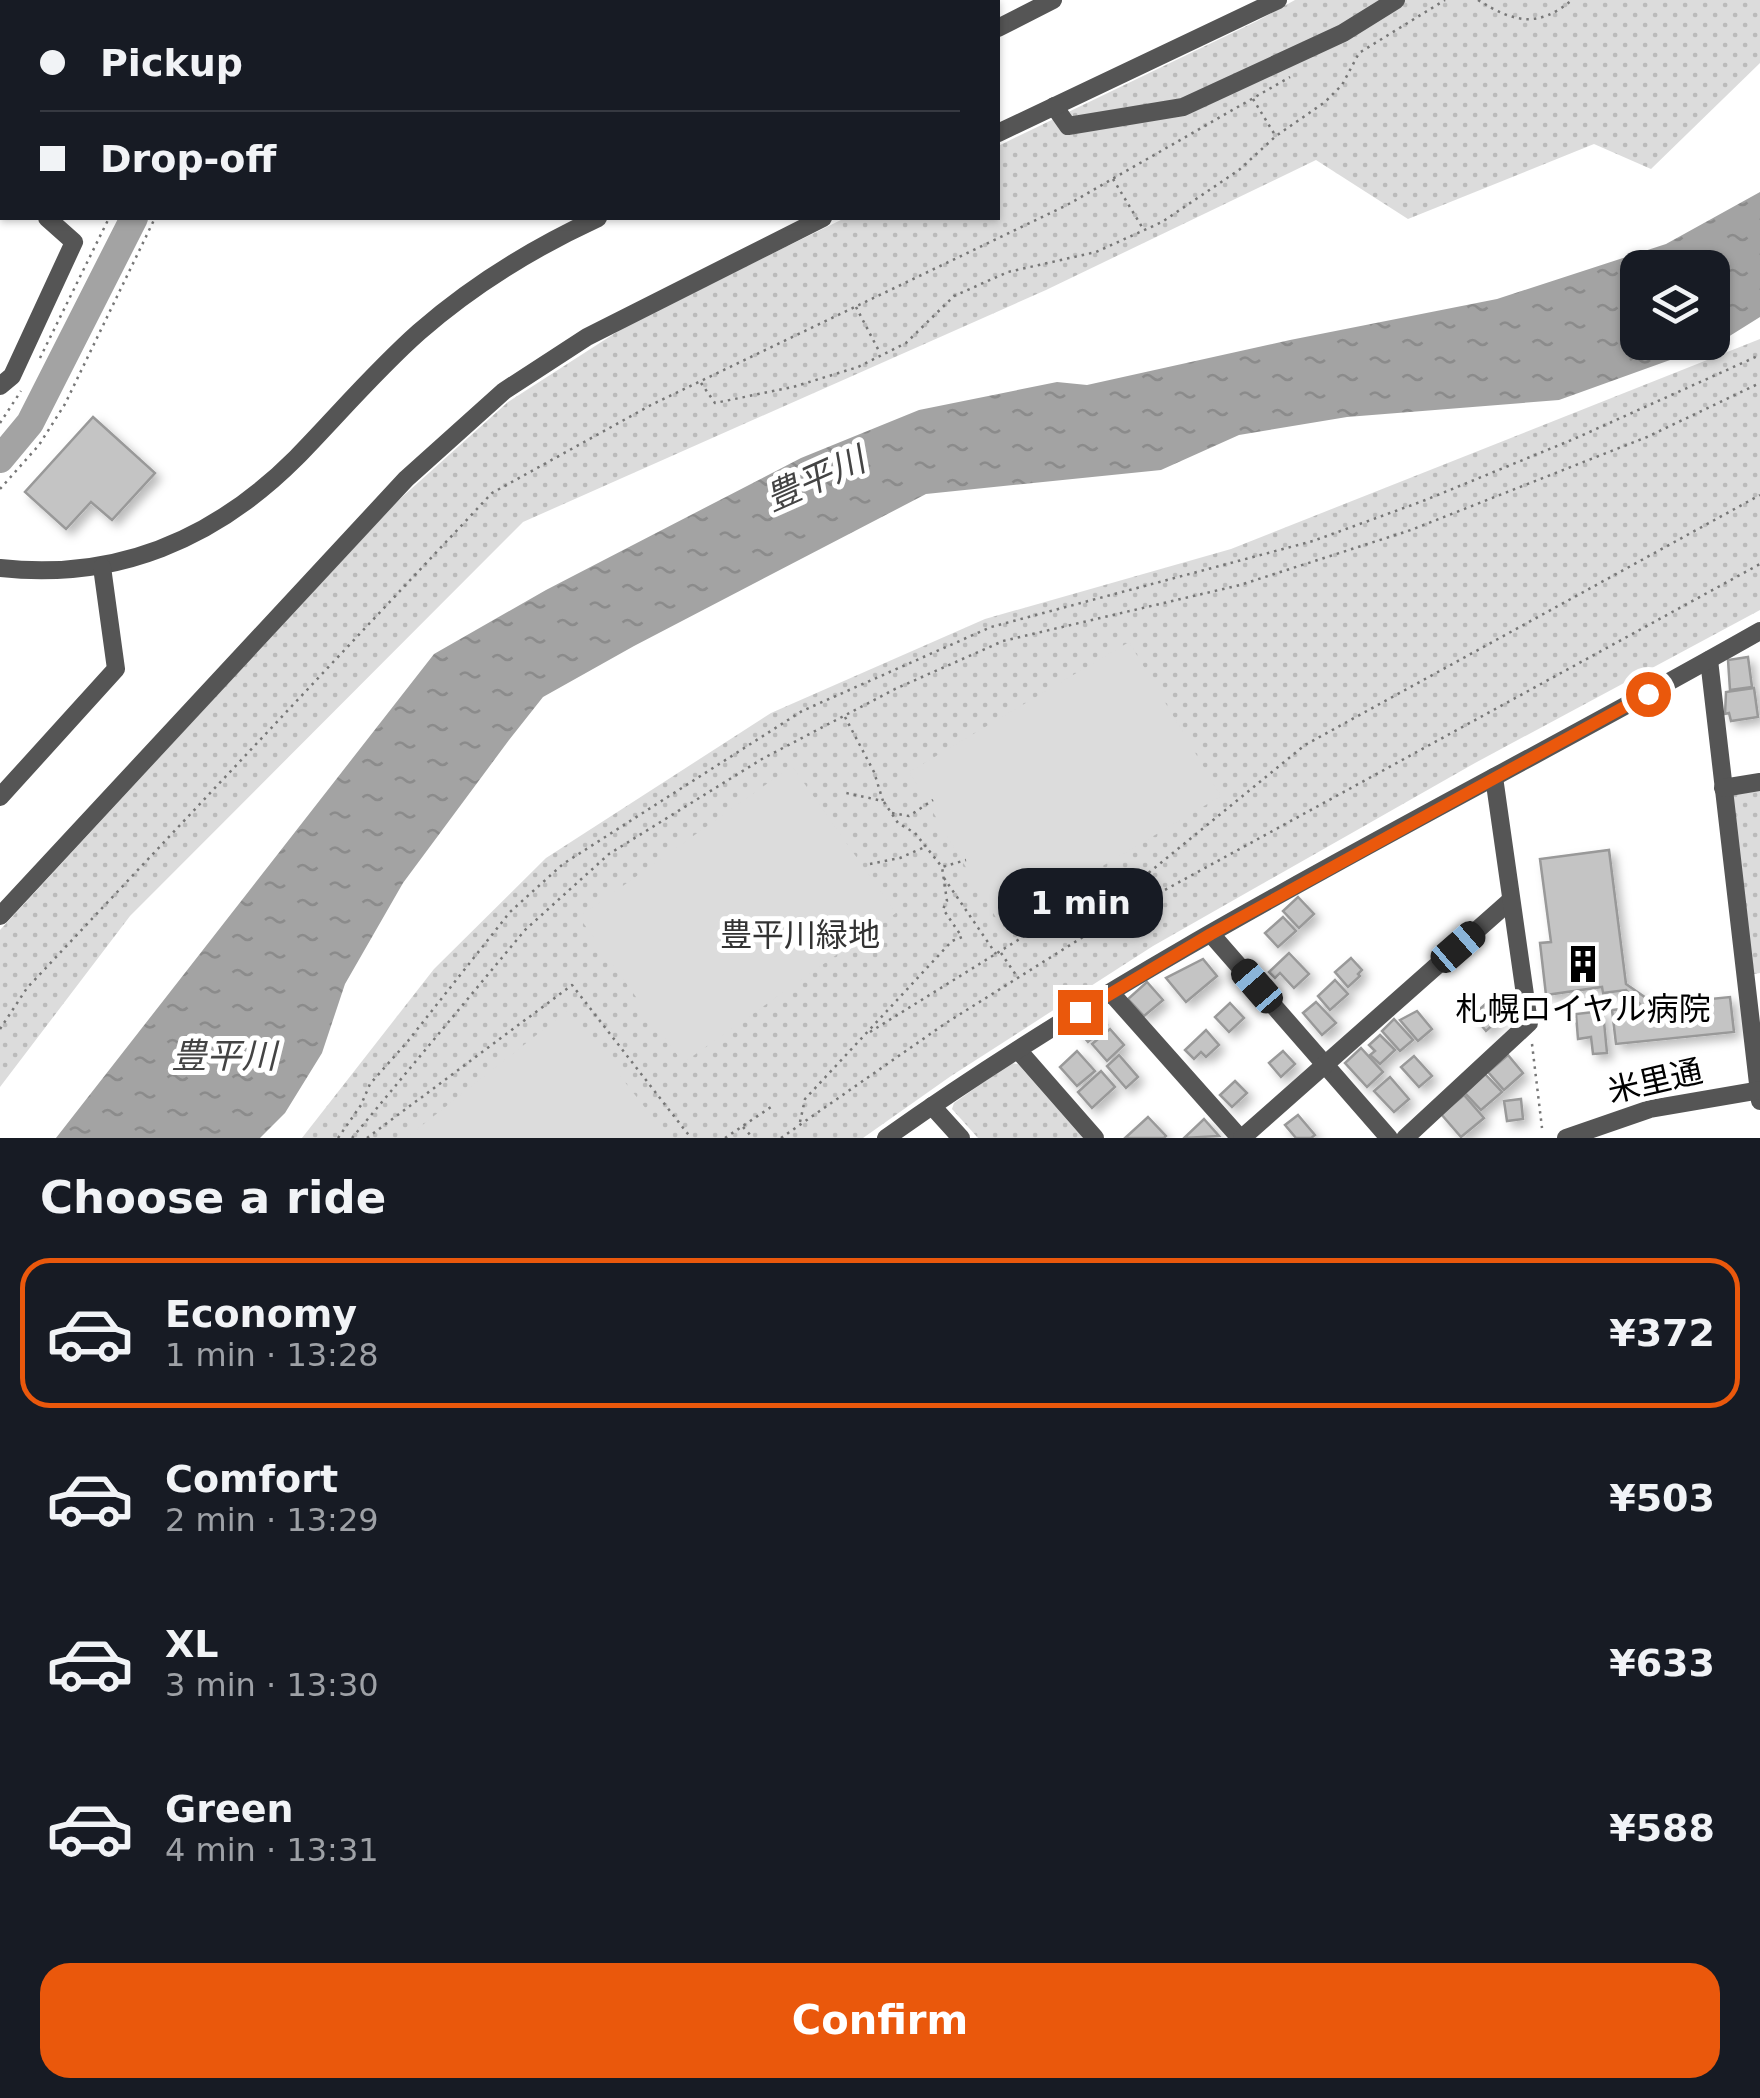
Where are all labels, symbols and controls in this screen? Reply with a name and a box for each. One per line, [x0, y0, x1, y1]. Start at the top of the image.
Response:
text: Pickup [100, 41, 243, 85]
text: Drop-off [100, 137, 276, 181]
map controls [1620, 250, 1730, 360]
button: layers [1620, 250, 1730, 360]
water label: 豊平川 [759, 438, 875, 519]
route start [1626, 672, 1671, 717]
callout: 1 min [998, 867, 1162, 937]
text: 1 min [1030, 884, 1131, 922]
park label: 豊平川緑地 [720, 916, 880, 954]
car [1426, 916, 1490, 978]
building icon: 札幌ロイヤル病院 [1562, 943, 1604, 985]
car [1226, 954, 1288, 1018]
route end [1058, 990, 1103, 1035]
place label: 札幌ロイヤル病院 [1455, 990, 1711, 1028]
water label: 豊平川 [171, 1036, 280, 1076]
street label: 米里通 [1604, 1052, 1706, 1110]
text: Choose a ride [40, 1171, 386, 1224]
icon: car [45, 1288, 135, 1378]
text: Economy [165, 1292, 357, 1336]
text: ¥372 [1609, 1311, 1715, 1355]
text: 1 min · 13:28 [165, 1336, 379, 1374]
icon: car [45, 1453, 135, 1543]
text: Comfort [165, 1457, 338, 1501]
text: ¥503 [1609, 1476, 1715, 1520]
text: 2 min · 13:29 [165, 1501, 379, 1539]
icon: car [45, 1618, 135, 1708]
text: XL [165, 1622, 219, 1666]
text: ¥633 [1609, 1641, 1715, 1685]
text: 3 min · 13:30 [165, 1666, 379, 1704]
icon: car [45, 1783, 135, 1873]
text: Green [165, 1787, 294, 1831]
text: ¥588 [1609, 1806, 1715, 1850]
text: 4 min · 13:31 [165, 1831, 379, 1869]
button: Confirm [40, 1963, 1720, 2078]

